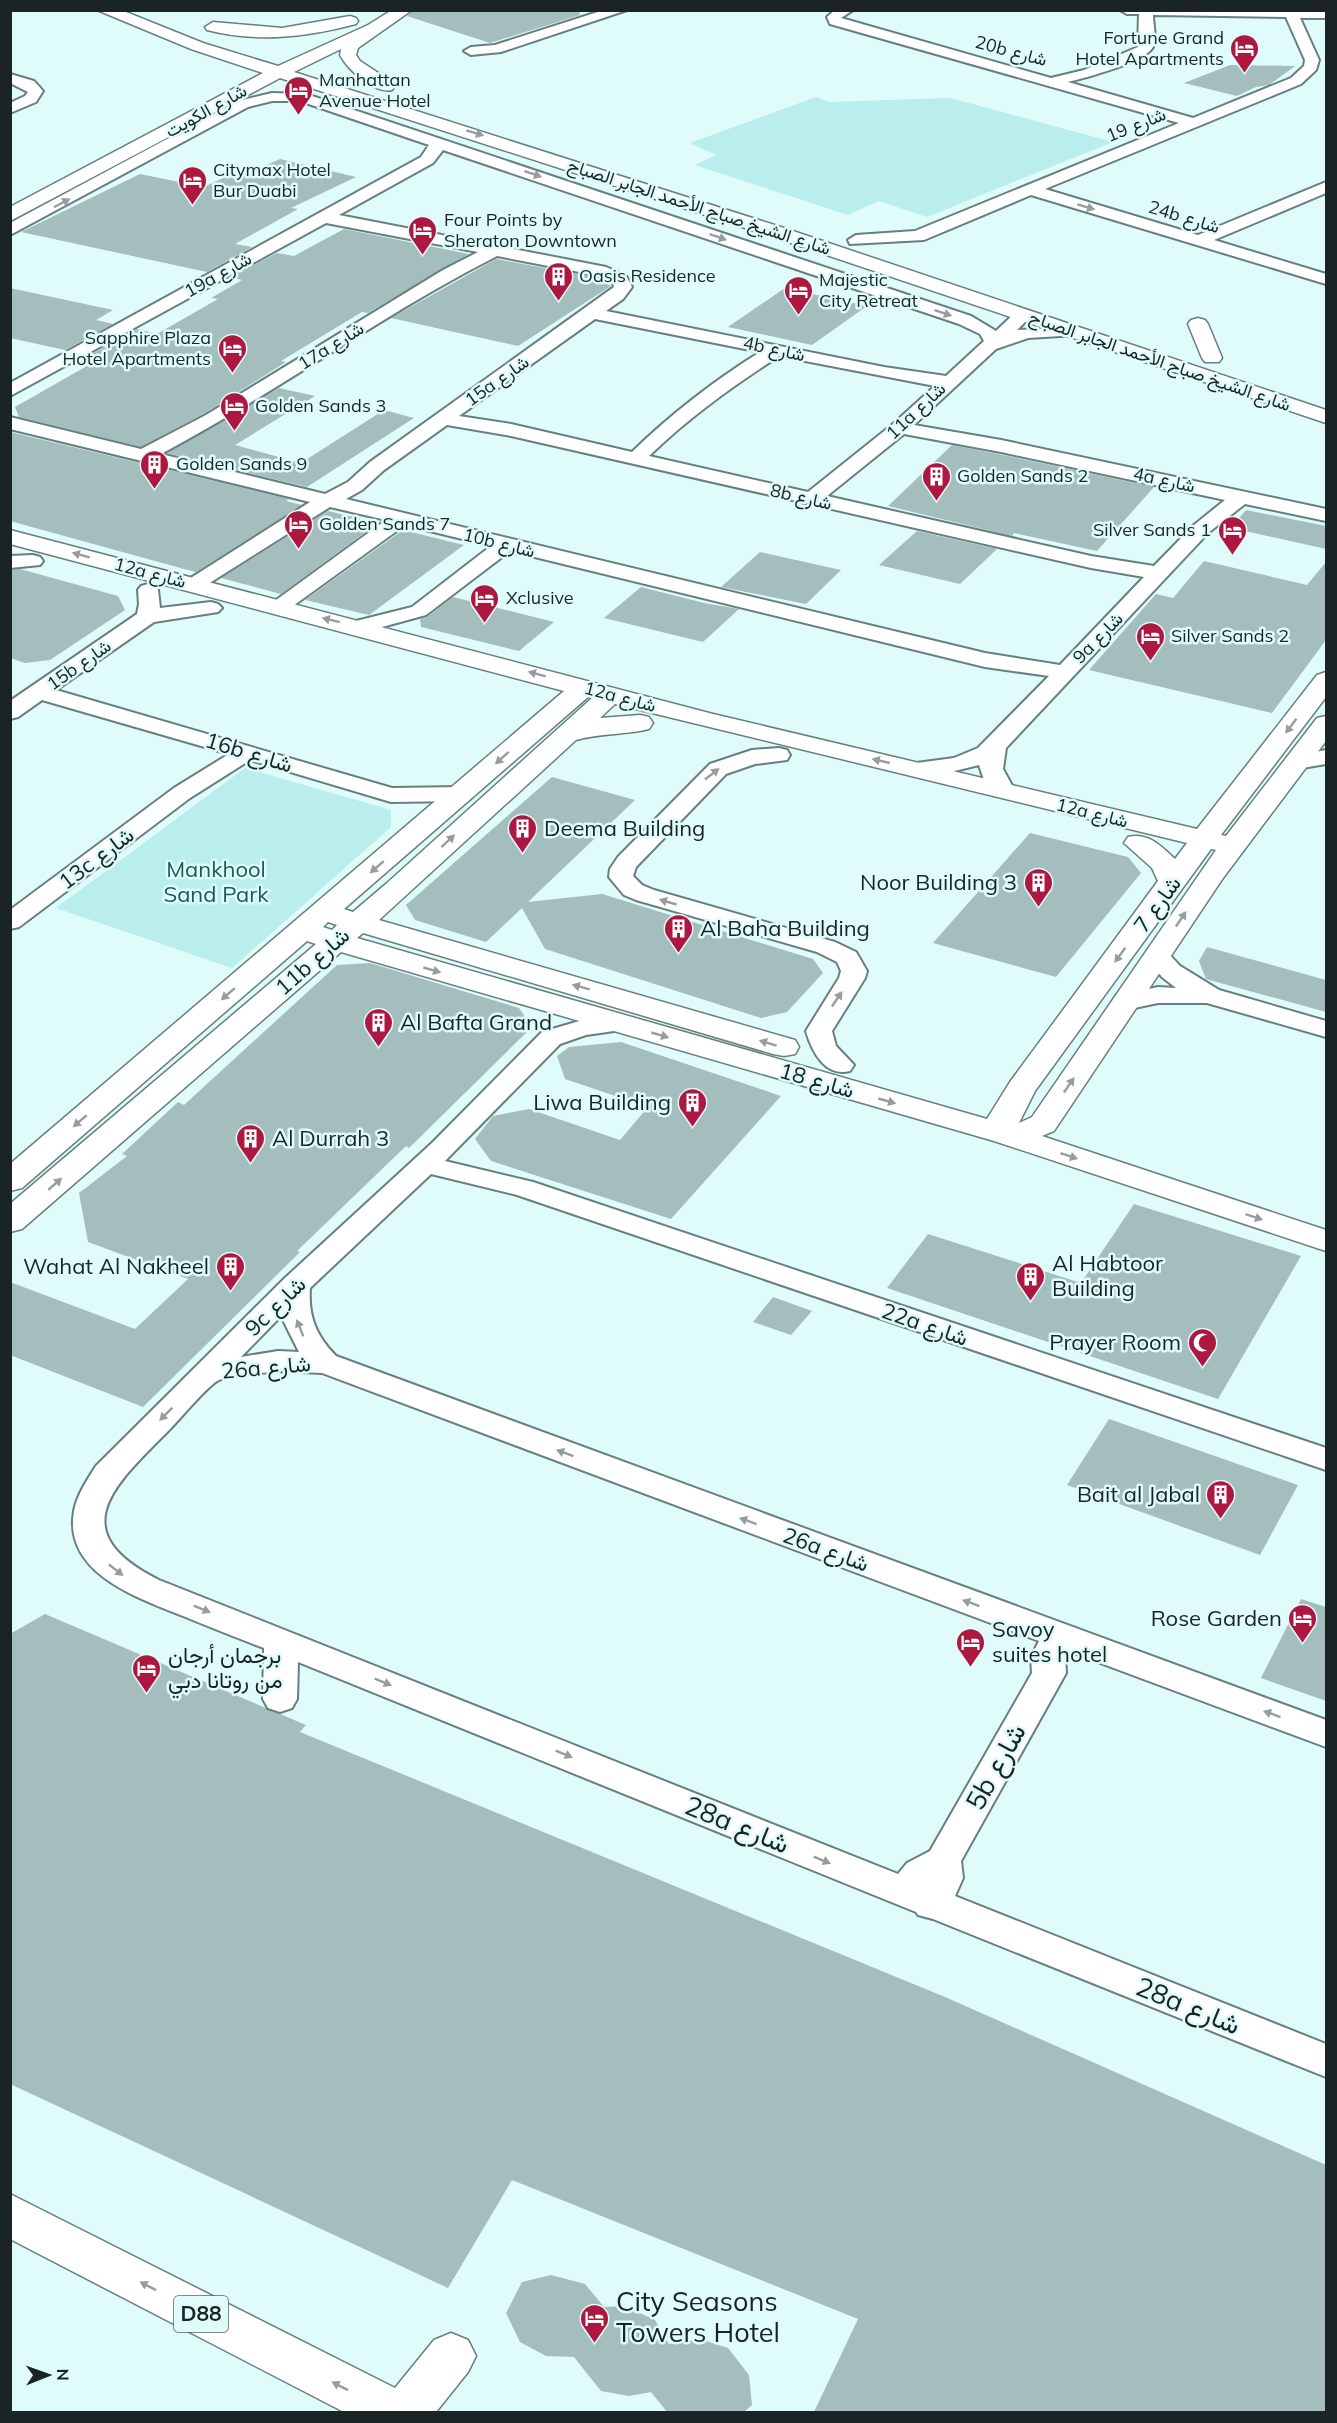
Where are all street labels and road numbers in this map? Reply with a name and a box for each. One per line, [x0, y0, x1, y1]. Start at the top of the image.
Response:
street label: 20b شارع [972, 30, 1050, 72]
street label: شارع الكويت [161, 79, 251, 143]
street label: شارع 19 [1103, 102, 1169, 148]
street label: شارع الشيخ صباح الأحمد الجابر الصباح [565, 153, 833, 261]
street label: 24b شارع [1145, 195, 1223, 239]
street label: 19a شارع [180, 247, 256, 303]
street label: شارع الشيخ صباح الأحمد الجابر الصباح [1026, 305, 1294, 417]
street label: 17a شارع [294, 316, 368, 376]
street label: 4b شارع [741, 331, 807, 367]
street label: 15a شارع [460, 350, 534, 412]
street label: 11a شارع [881, 377, 951, 445]
street label: 4a شارع [1131, 462, 1197, 498]
street label: 8b شارع [768, 478, 834, 516]
street label: 10b شارع [461, 522, 537, 564]
street label: 12a شارع [111, 552, 189, 594]
street label: 9a شارع [1068, 607, 1128, 669]
street label: 15b شارع [42, 634, 116, 696]
street label: 12a شارع [581, 676, 659, 718]
street label: 16b شارع [202, 726, 296, 779]
street label: 12a شارع [1054, 792, 1130, 834]
street label: 13c شارع [53, 821, 140, 896]
street label: شارع 7 [1127, 870, 1188, 938]
street label: 11b شارع [269, 921, 356, 1002]
street label: شارع 18 [776, 1056, 858, 1105]
street label: 9c شارع [239, 1270, 312, 1343]
street label: 22a شارع [878, 1296, 972, 1353]
street label: 26a شارع [220, 1349, 312, 1386]
street label: 26a شارع [779, 1521, 873, 1578]
street label: 5b شارع [958, 1717, 1034, 1817]
street label: 28a شارع [679, 1788, 795, 1862]
street label: 28a شارع [1130, 1969, 1246, 2043]
road number: D88 [174, 2296, 228, 2332]

